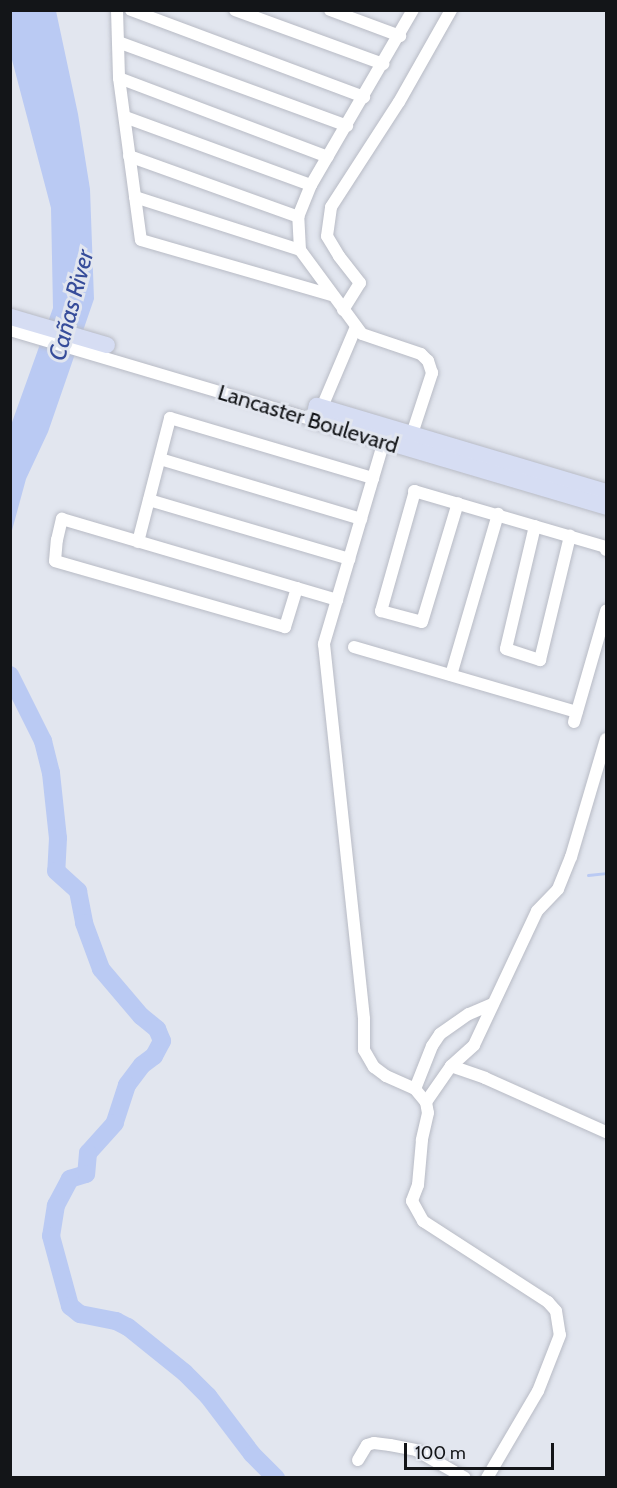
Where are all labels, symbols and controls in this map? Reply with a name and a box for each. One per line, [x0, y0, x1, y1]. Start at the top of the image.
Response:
water label: Cañas River [42, 247, 100, 363]
street label: Lancaster Boulevard [215, 379, 401, 459]
scale bar [407, 1431, 557, 1469]
text: 100 m [415, 1442, 466, 1464]

